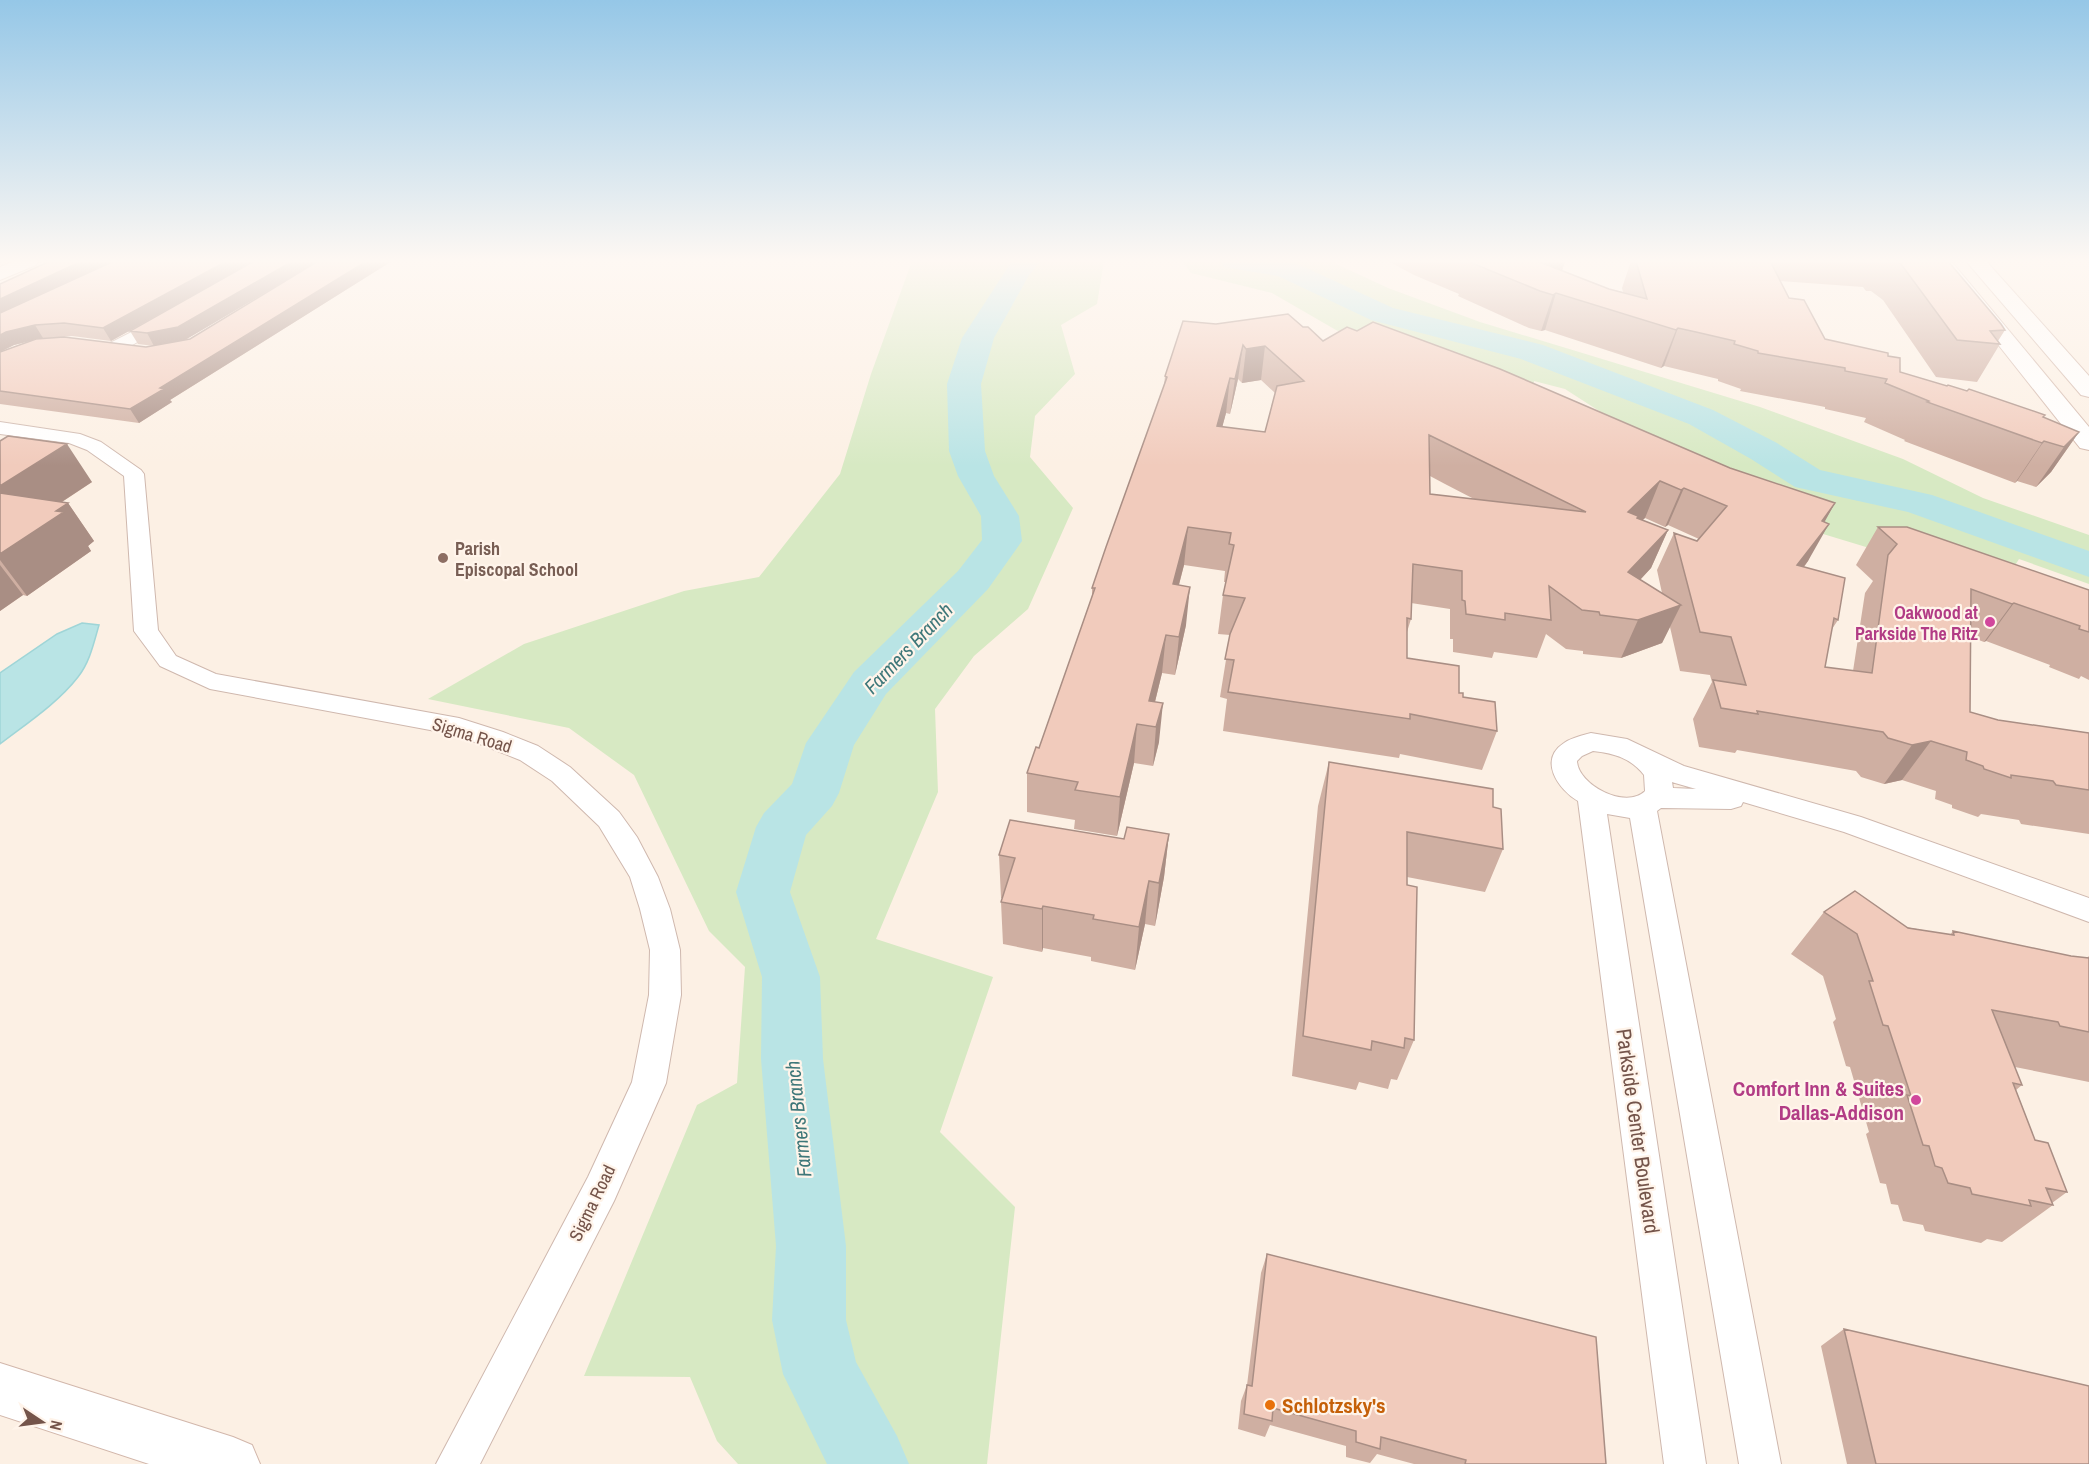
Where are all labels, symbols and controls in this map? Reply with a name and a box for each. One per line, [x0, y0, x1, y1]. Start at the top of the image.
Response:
place label: Parish Episcopal School [455, 536, 578, 582]
marker: Parish Episcopal School [436, 551, 450, 565]
water label: Farmers Branch [858, 597, 958, 699]
place label: Oakwood at Parkside The Ritz [1855, 600, 1979, 646]
marker: Oakwood at Parkside The Ritz [1983, 615, 1997, 629]
street label: Sigma Road [429, 711, 515, 759]
street label: Parkside Center Boulevard [1609, 1027, 1667, 1235]
water label: Farmers Branch [778, 1059, 818, 1179]
place label: Comfort Inn & Suites Dallas-Addison [1733, 1074, 1904, 1127]
marker: Comfort Inn & Suites Dallas-Addison [1909, 1093, 1923, 1107]
street label: Sigma Road [563, 1161, 621, 1245]
place label: Schlotzsky's [1282, 1391, 1386, 1420]
north arrow [12, 1392, 72, 1452]
marker: Schlotzsky's [1263, 1398, 1277, 1412]
text: N [45, 1418, 68, 1432]

